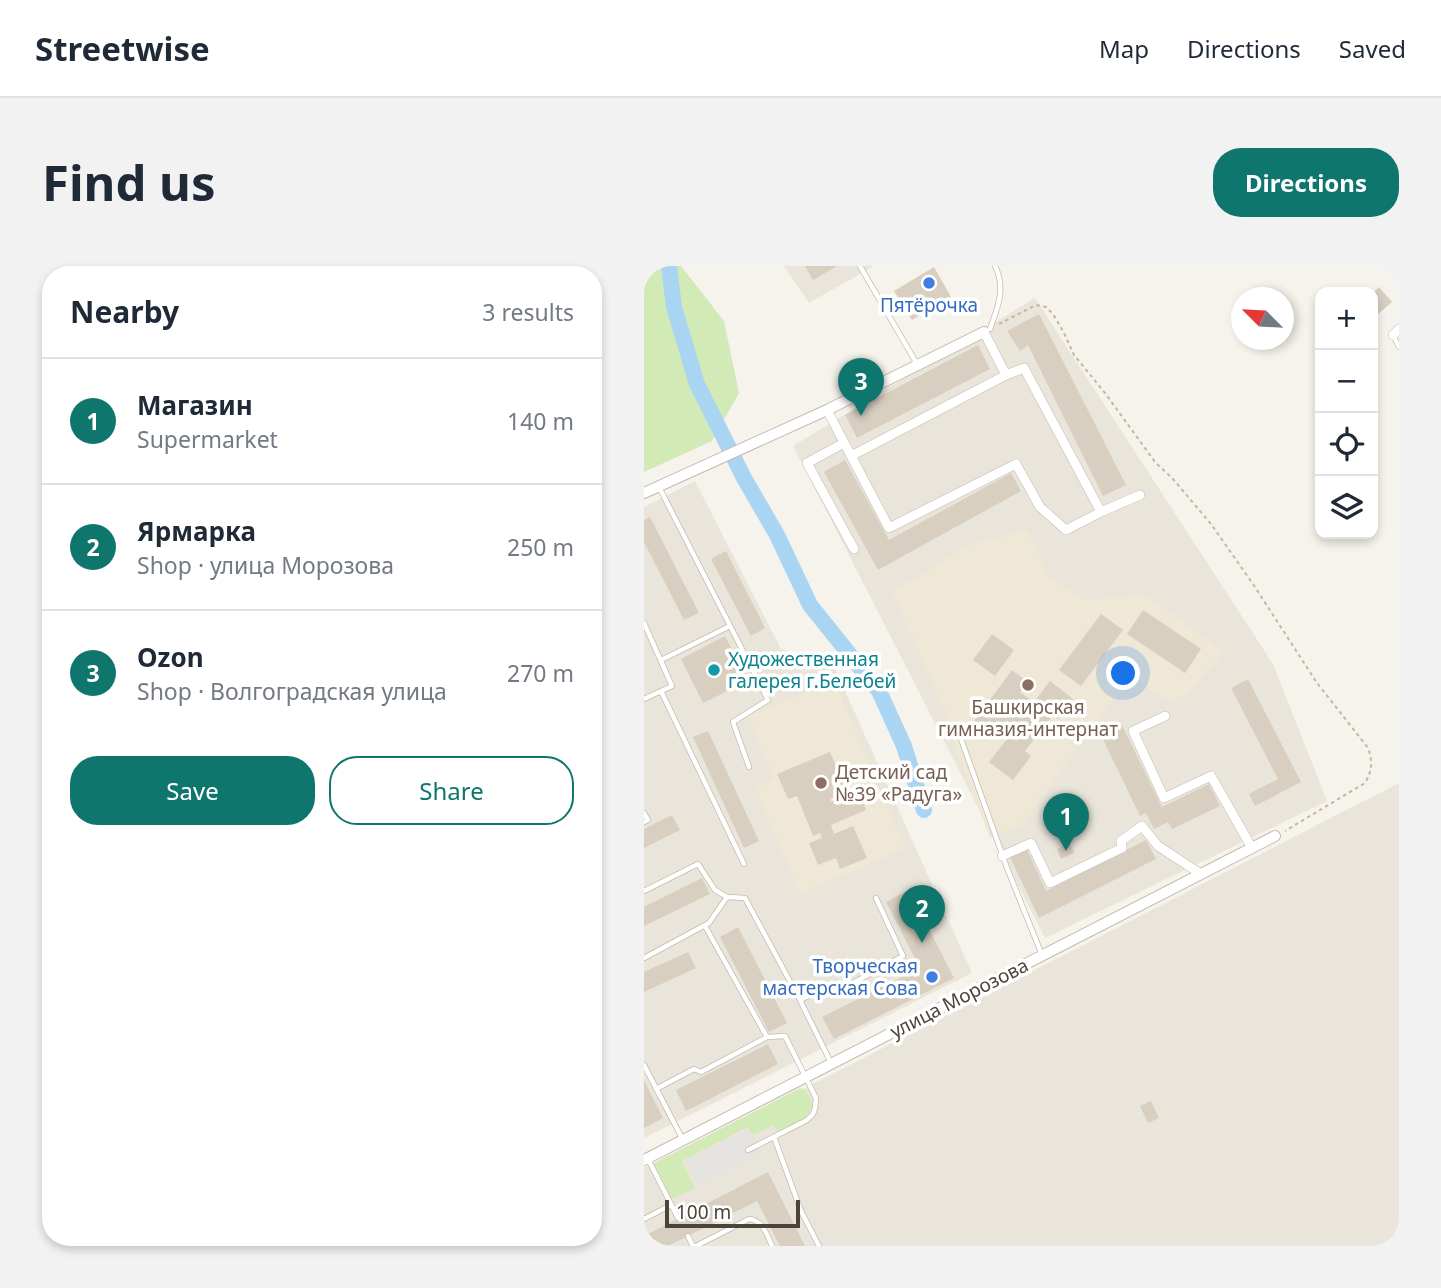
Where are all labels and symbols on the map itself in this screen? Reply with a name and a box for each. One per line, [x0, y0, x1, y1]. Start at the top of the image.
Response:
marker: Пятёрочка [921, 275, 937, 291]
north arrow [1231, 287, 1294, 350]
place label: Пятёрочка [880, 292, 978, 318]
pin: 3 [838, 358, 884, 416]
place label: Художественная галерея г.Белебей [728, 646, 896, 694]
your location [1106, 656, 1140, 690]
marker: Художественная галерея г.Белебей [706, 662, 722, 678]
marker: Башкирская гимназия-интернат [1020, 677, 1036, 693]
place label: Башкирская гимназия-интернат [938, 694, 1118, 742]
place label: Детский сад №39 «Радуга» [835, 759, 962, 807]
marker: Детский сад №39 «Радуга» [813, 775, 829, 791]
pin: 1 [1043, 793, 1089, 851]
pin: 2 [899, 885, 945, 943]
street label: улица Морозова [885, 952, 1033, 1044]
place label: Творческая мастерская Сова [763, 953, 918, 1001]
marker: Творческая мастерская Сова [924, 969, 940, 985]
scale bar [665, 1197, 800, 1229]

